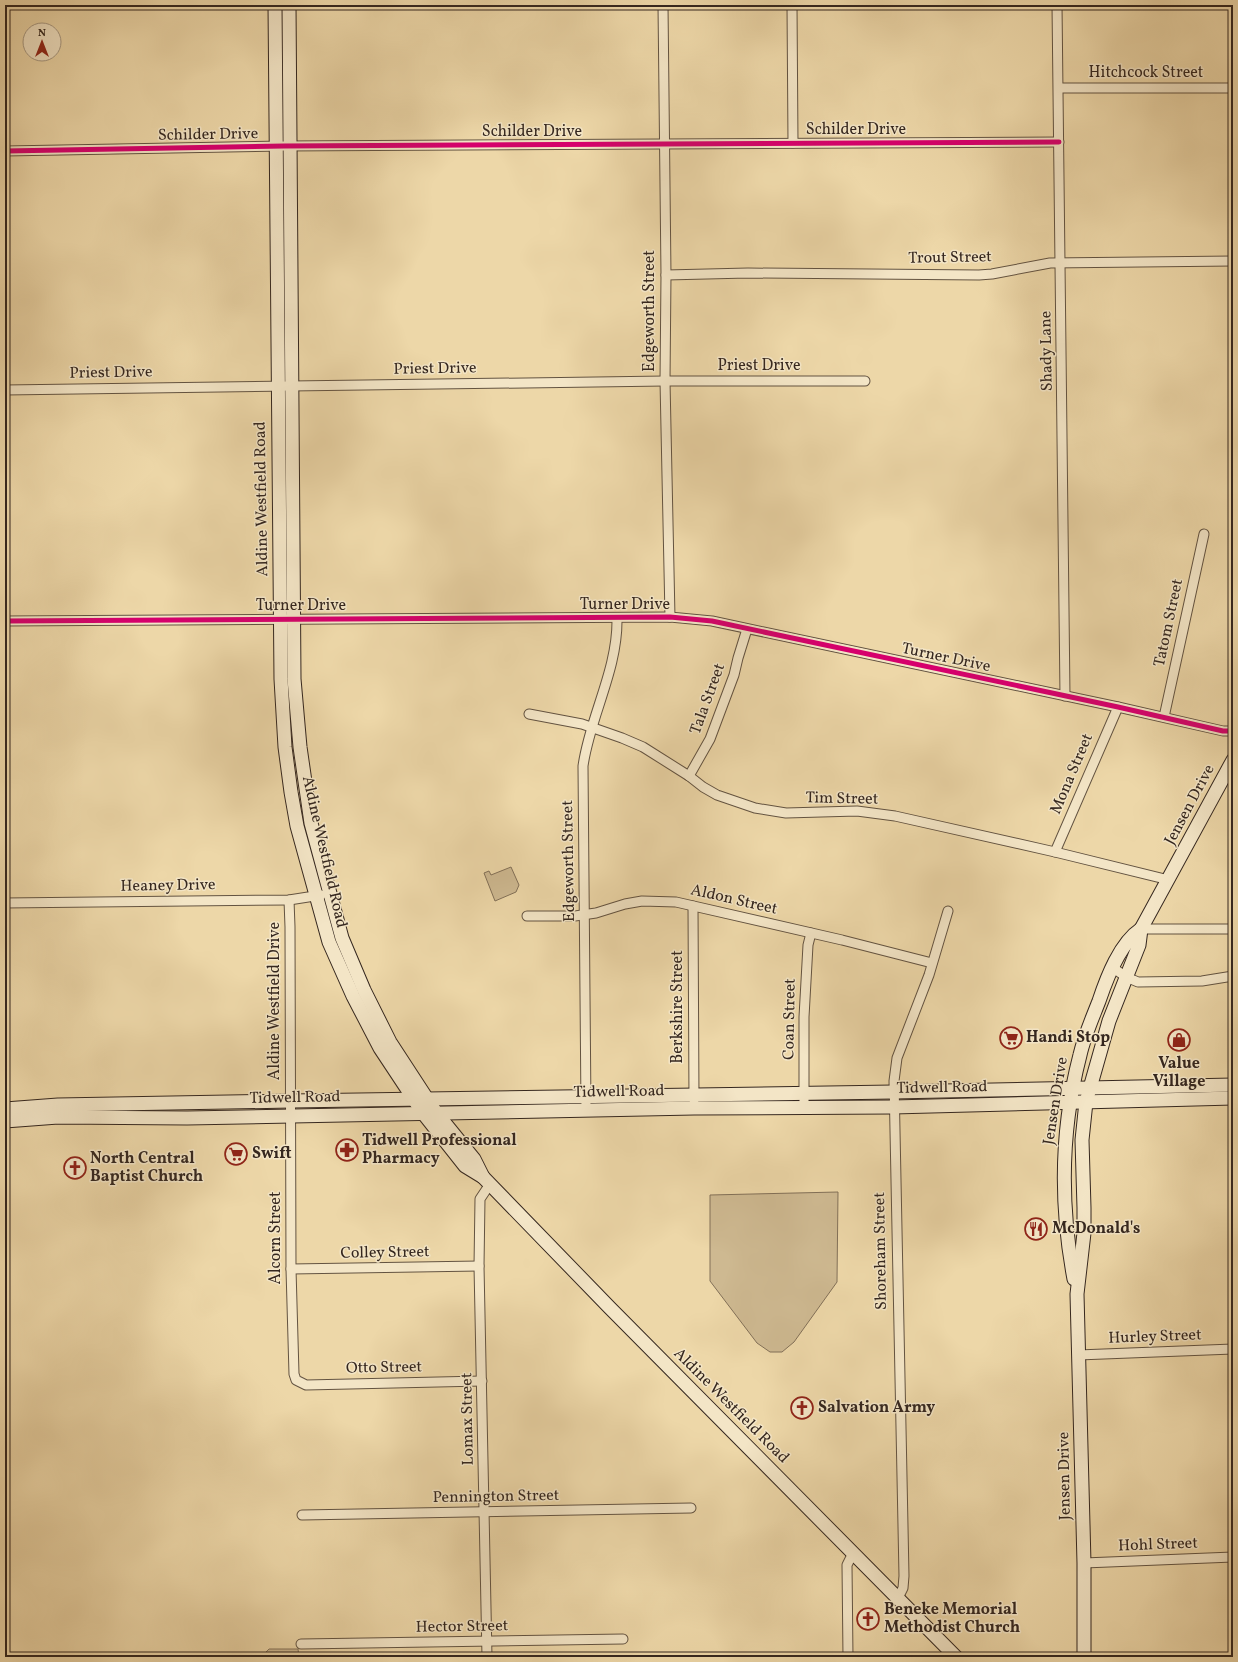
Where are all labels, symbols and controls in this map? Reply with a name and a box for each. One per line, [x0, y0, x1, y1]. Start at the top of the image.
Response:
north arrow [22, 22, 62, 62]
text: N [38, 26, 46, 41]
street label: Hitchcock Street [1089, 62, 1204, 84]
street label: Schilder Drive [806, 119, 906, 141]
street label: Schilder Drive [482, 121, 582, 143]
street label: Schilder Drive [158, 123, 258, 147]
street label: Trout Street [908, 246, 992, 270]
street label: Edgeworth Street [639, 250, 661, 372]
street label: Shady Lane [1035, 310, 1059, 392]
street label: Priest Drive [717, 355, 801, 377]
street label: Priest Drive [393, 357, 477, 381]
street label: Priest Drive [69, 361, 153, 385]
street label: Aldine Westfield Road [250, 421, 274, 577]
street label: Tatom Street [1149, 577, 1189, 669]
street label: Turner Drive [580, 594, 670, 616]
street label: Turner Drive [256, 595, 346, 617]
street label: Turner Drive [899, 638, 993, 678]
street label: Tala Street [685, 660, 731, 738]
street label: Mona Street [1045, 730, 1099, 818]
street label: Jensen Drive [1159, 761, 1221, 849]
street label: Aldine Westfield Road [296, 774, 352, 930]
street label: Tim Street [805, 787, 879, 811]
street label: Edgeworth Street [557, 799, 581, 922]
street label: Heaney Drive [120, 874, 216, 898]
street label: Aldon Street [689, 879, 780, 921]
street label: Aldine Westfield Drive [264, 922, 286, 1080]
street label: Berkshire Street [667, 950, 689, 1064]
street label: Coan Street [778, 978, 802, 1060]
supermarket icon: Handi Stop [998, 1025, 1024, 1051]
place label: Handi Stop [1026, 1027, 1110, 1049]
shop icon: Value Village [1166, 1027, 1192, 1053]
place label: Value Village [1153, 1053, 1205, 1093]
street label: Jensen Drive [1038, 1055, 1074, 1147]
street label: Tidwell Road [896, 1076, 988, 1100]
street label: Tidwell Road [573, 1080, 665, 1104]
street label: Tidwell Road [249, 1086, 341, 1110]
place label: Tidwell Professional Pharmacy [362, 1130, 517, 1170]
pharmacy icon: Tidwell Professional Pharmacy [334, 1137, 360, 1163]
supermarket icon: Swift [223, 1141, 249, 1167]
place label: Swift [252, 1143, 291, 1165]
place label: North Central Baptist Church [90, 1148, 203, 1188]
church icon: North Central Baptist Church [62, 1155, 88, 1181]
street label: Alcorn Street [265, 1191, 287, 1285]
street label: Shoreham Street [869, 1191, 893, 1310]
restaurant icon: McDonald's [1023, 1216, 1049, 1242]
place label: McDonald's [1052, 1218, 1140, 1240]
street label: Colley Street [340, 1241, 430, 1265]
street label: Hurley Street [1108, 1324, 1202, 1350]
street label: Aldine Westfield Road [668, 1343, 794, 1469]
street label: Otto Street [346, 1356, 423, 1380]
street label: Lomax Street [456, 1372, 480, 1466]
church icon: Salvation Army [789, 1395, 815, 1421]
place label: Salvation Army [818, 1397, 935, 1419]
street label: Jensen Drive [1053, 1431, 1077, 1521]
street label: Pennington Street [432, 1485, 560, 1509]
street label: Hohl Street [1118, 1533, 1199, 1557]
place label: Beneke Memorial Methodist Church [884, 1599, 1020, 1639]
church icon: Beneke Memorial Methodist Church [855, 1606, 881, 1632]
street label: Hector Street [416, 1615, 509, 1639]

